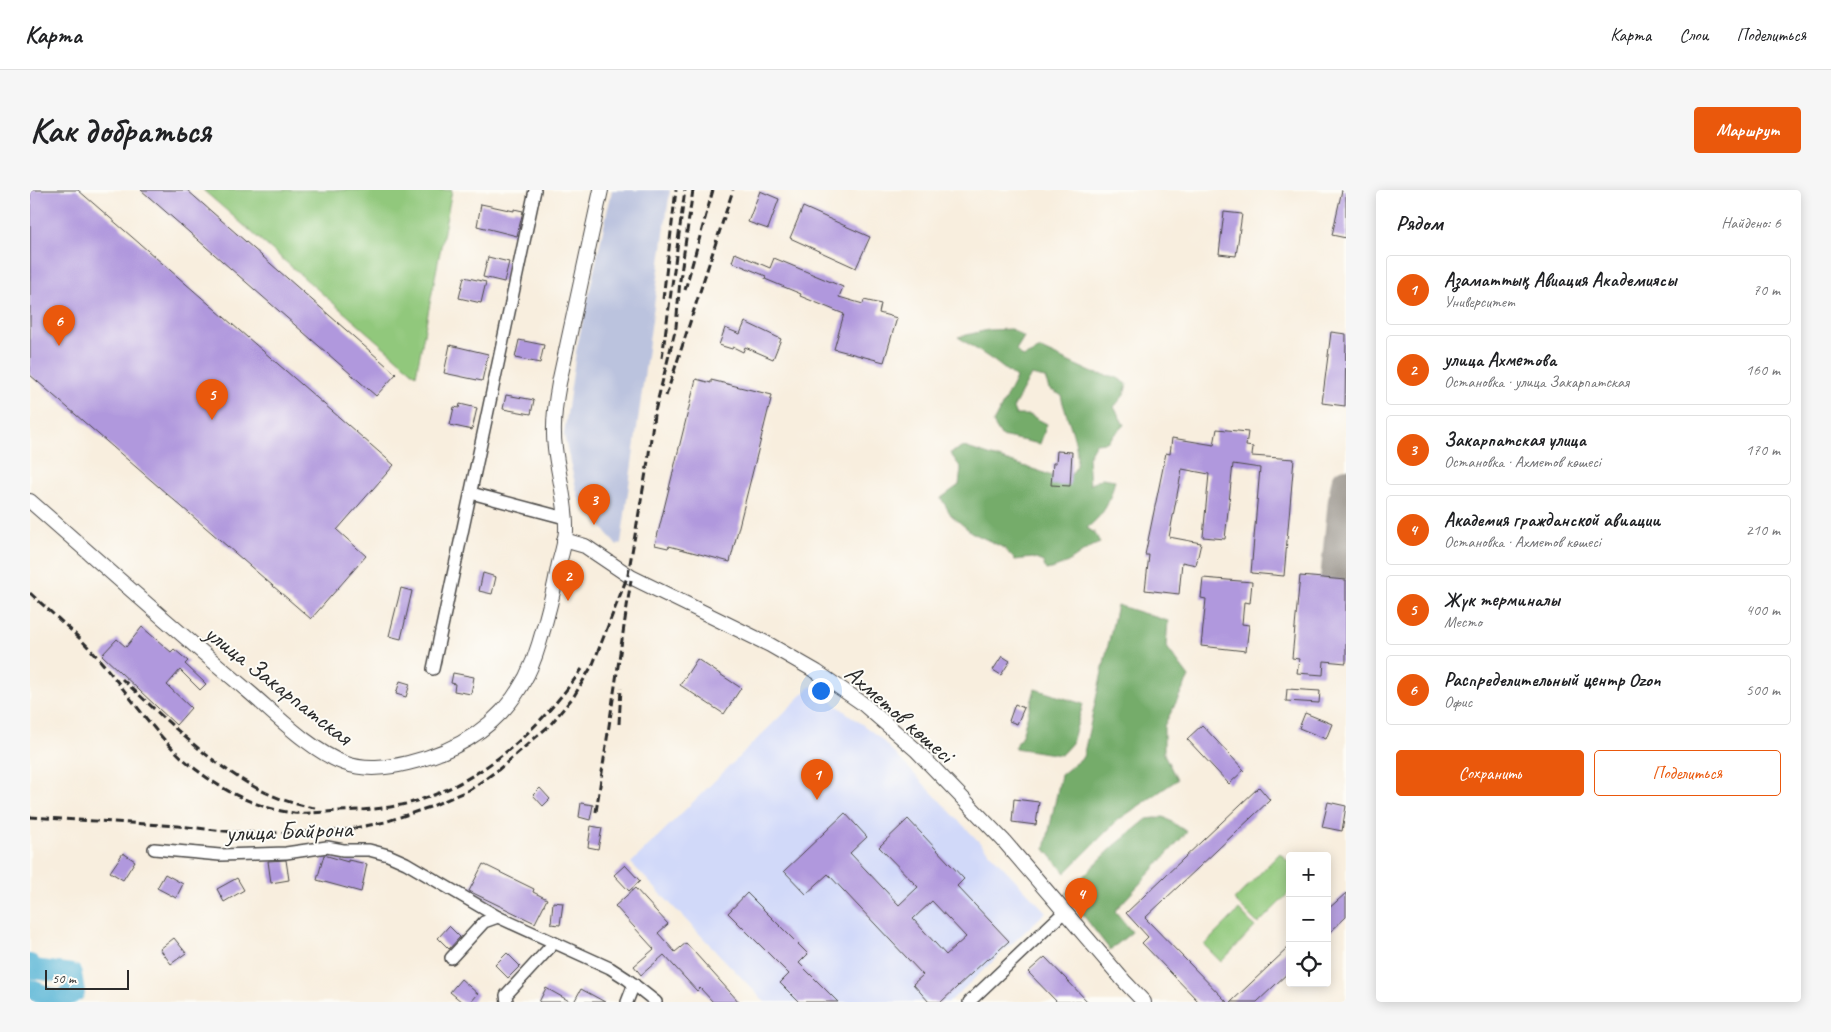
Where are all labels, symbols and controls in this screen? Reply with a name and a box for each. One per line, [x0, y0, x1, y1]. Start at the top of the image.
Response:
text: Карта [25, 20, 82, 50]
text: Карта [1610, 24, 1651, 46]
text: Слои [1679, 24, 1708, 46]
text: Поделиться [1736, 24, 1806, 46]
button: Маршрут [1694, 107, 1801, 153]
text: Как добраться [30, 108, 211, 153]
text: Рядом [1396, 210, 1443, 236]
text: Найдено: 6 [1721, 213, 1781, 233]
text: Азаматтық Авиация Академиясы [1444, 268, 1677, 292]
text: 1 [1409, 280, 1417, 300]
text: 70 m [1753, 280, 1780, 300]
text: Университет [1444, 292, 1515, 312]
pin: 6 [43, 305, 75, 346]
text: улица Ахметова [1444, 348, 1556, 372]
text: 2 [1409, 360, 1417, 380]
text: 160 m [1746, 360, 1780, 380]
text: Остановка · улица Закарпатская [1444, 372, 1629, 392]
pin: 5 [196, 379, 228, 420]
text: Закарпатская улица [1444, 428, 1586, 452]
text: 3 [1409, 440, 1417, 460]
text: 170 m [1746, 440, 1780, 460]
text: Остановка · Ахметов көшесі [1444, 452, 1601, 472]
pin: 3 [578, 484, 610, 525]
text: Академия гражданской авиации [1444, 508, 1660, 532]
text: 4 [1409, 520, 1417, 540]
text: 210 m [1746, 520, 1780, 540]
text: Остановка · Ахметов көшесі [1444, 532, 1601, 552]
pin: 2 [552, 560, 584, 601]
text: Жүк терминалы [1444, 588, 1560, 612]
text: 5 [1410, 600, 1416, 620]
text: 400 m [1746, 600, 1780, 620]
text: Место [1444, 612, 1482, 632]
street label: улица Закарпатская [197, 616, 360, 754]
street label: Ахметов көшесі [838, 657, 963, 772]
text: Распределительный центр Ozon [1444, 668, 1661, 692]
your location [808, 678, 834, 704]
text: 6 [1409, 680, 1417, 700]
text: 500 m [1746, 680, 1780, 700]
text: Офис [1444, 692, 1472, 712]
button: Сохранить [1396, 750, 1584, 796]
button: Поделиться [1594, 750, 1781, 796]
pin: 1 [801, 759, 833, 800]
street label: улица Байрона [223, 813, 355, 849]
map controls [1286, 852, 1331, 987]
button: + [1286, 852, 1331, 897]
pin: 4 [1065, 878, 1097, 919]
button: − [1286, 897, 1331, 942]
button: locate [1286, 942, 1331, 987]
scale bar [45, 967, 129, 990]
text: 50 m [52, 970, 76, 987]

